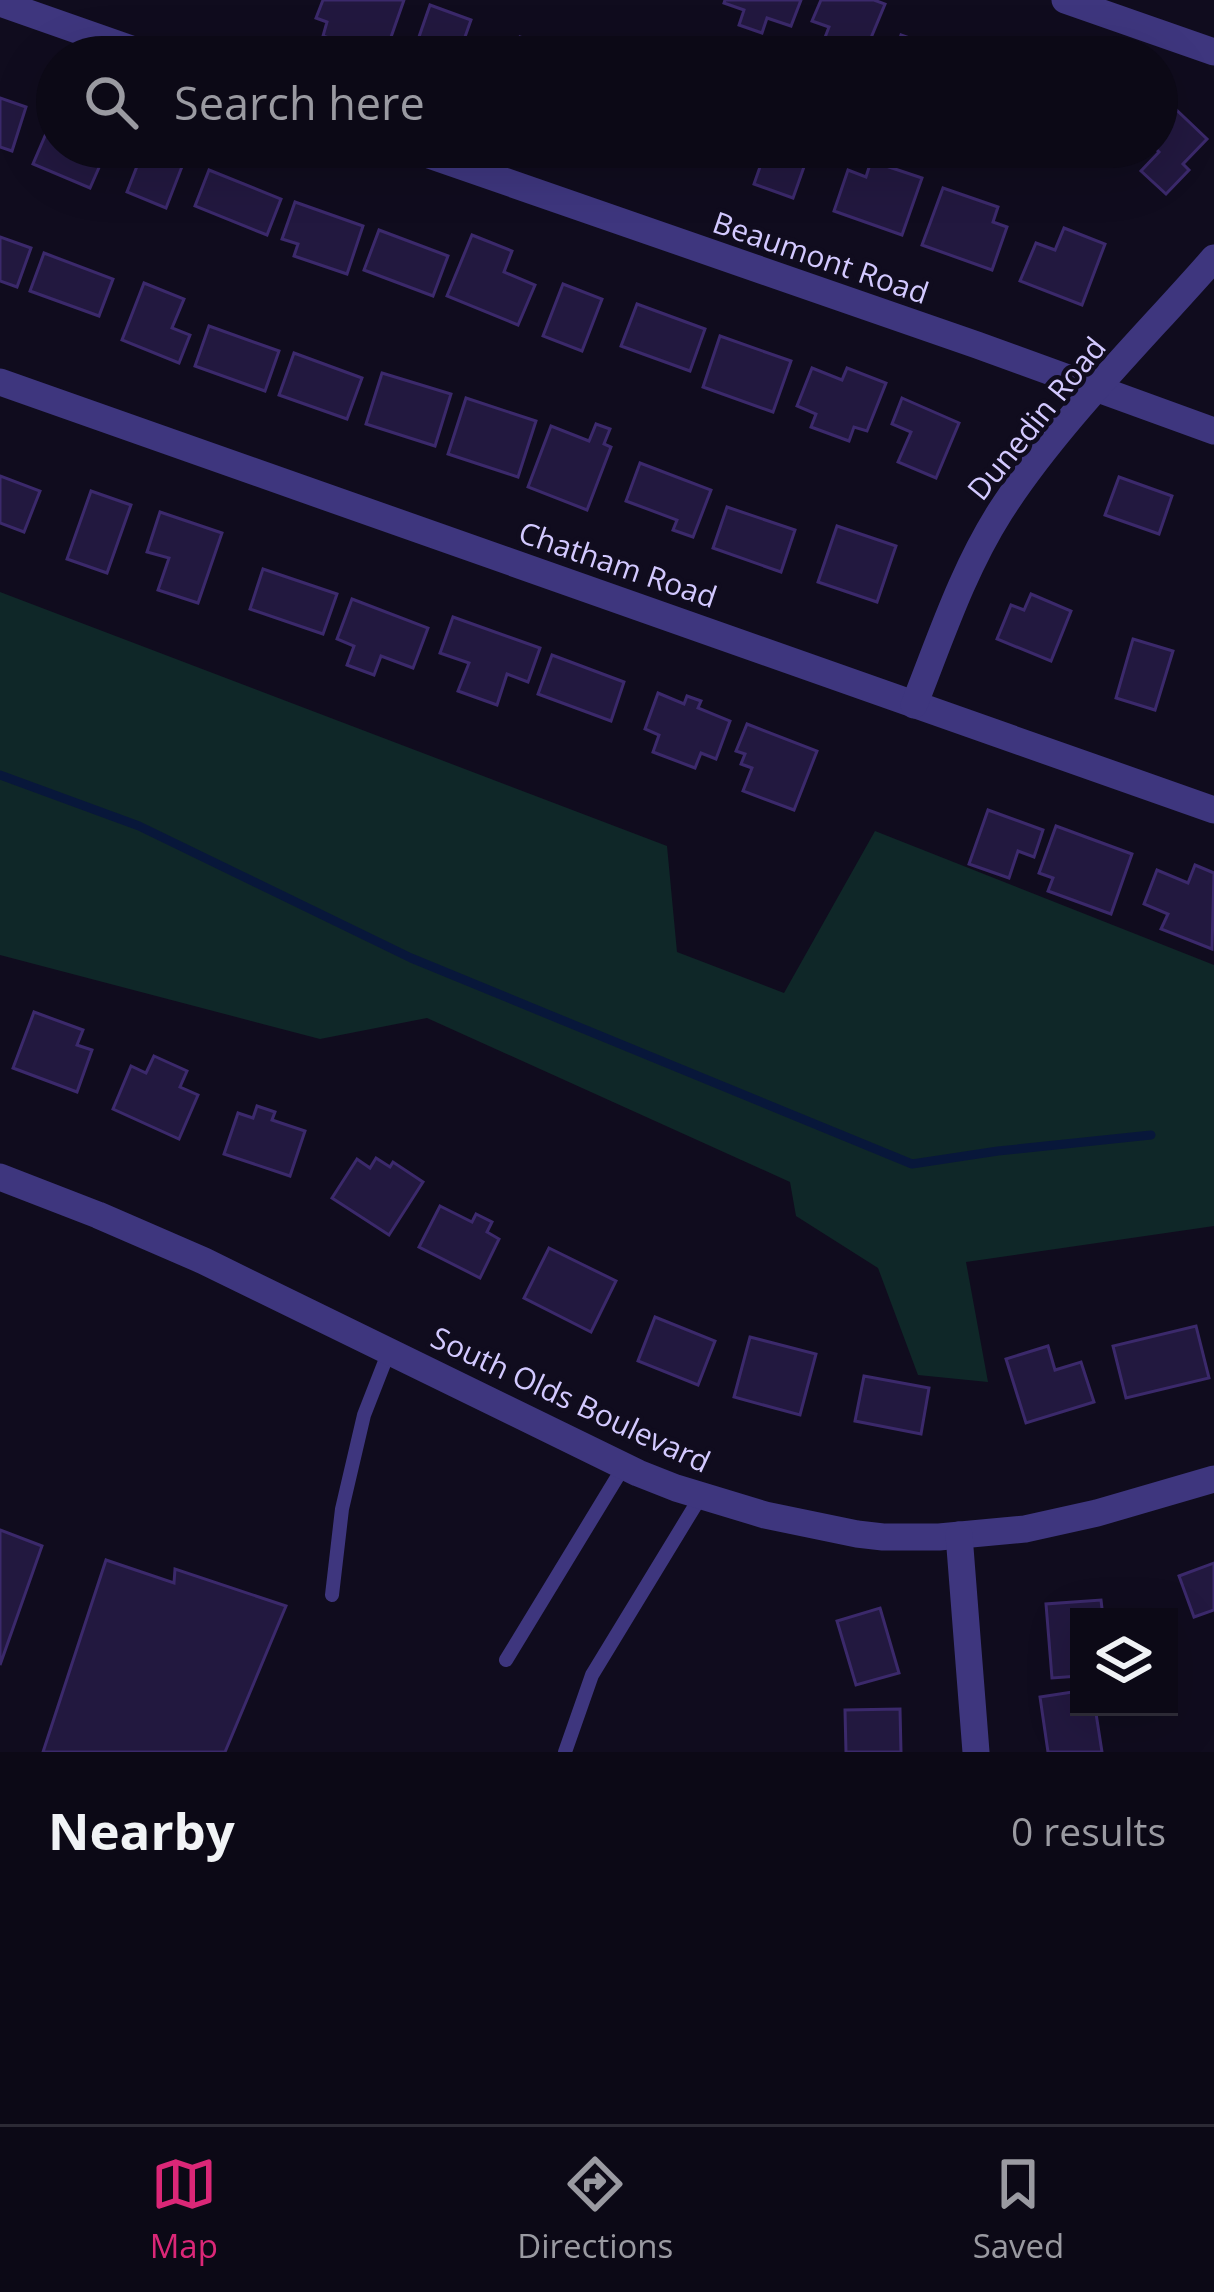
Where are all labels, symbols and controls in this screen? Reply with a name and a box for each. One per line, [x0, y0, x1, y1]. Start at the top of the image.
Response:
search box [36, 36, 1178, 168]
icon: search [78, 69, 144, 135]
text: Search here [174, 72, 425, 133]
street label: Beaumont Road [708, 201, 934, 313]
street label: Dunedin Road [957, 328, 1115, 508]
street label: Chatham Road [514, 511, 722, 617]
street label: South Olds Boulevard [425, 1316, 717, 1482]
map controls [1070, 1608, 1178, 1716]
button: layers [1070, 1608, 1178, 1716]
text: Nearby [48, 1795, 235, 1865]
text: 0 results [1011, 1804, 1166, 1857]
tab: Map [150, 2151, 218, 2268]
tab: Directions [517, 2151, 673, 2268]
tab: Saved [973, 2151, 1064, 2268]

